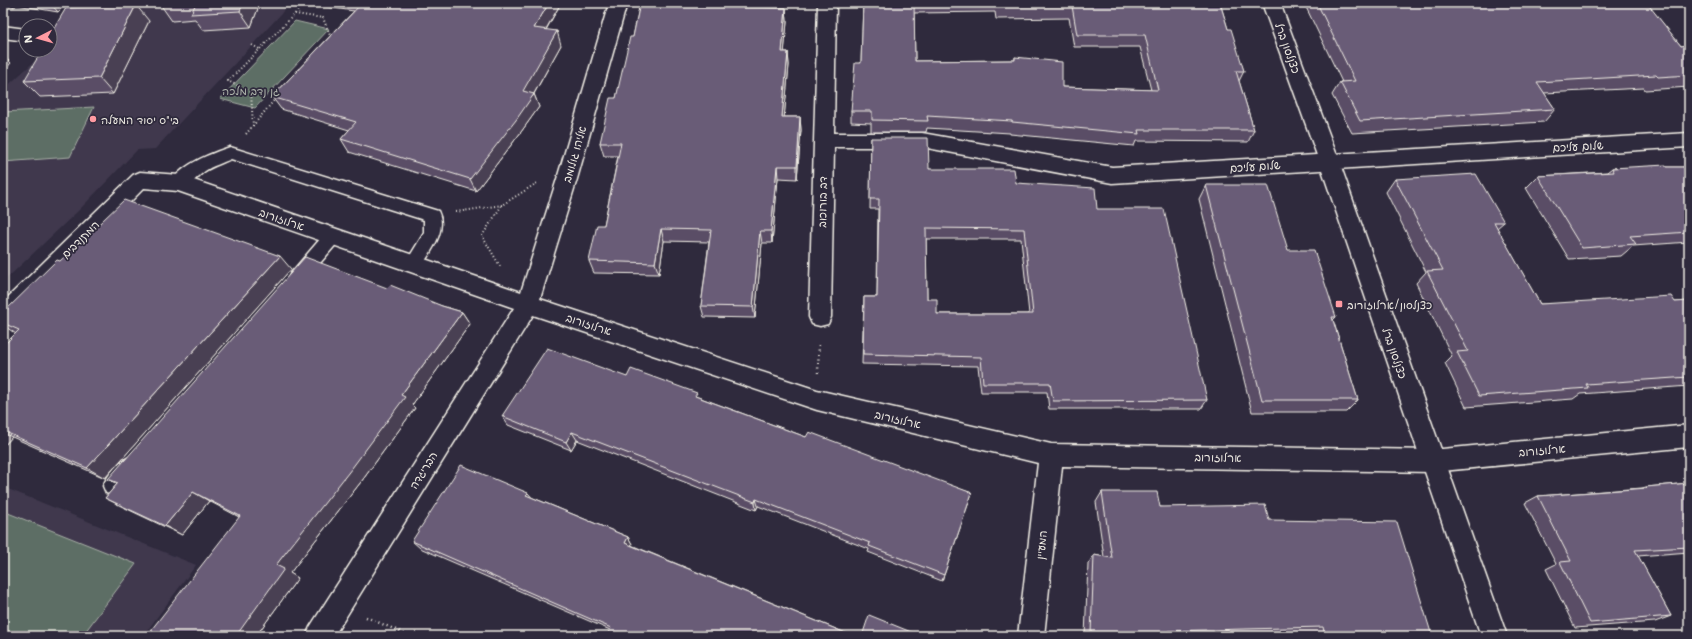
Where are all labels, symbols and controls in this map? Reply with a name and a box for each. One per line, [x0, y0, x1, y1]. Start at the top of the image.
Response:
north arrow [18, 18, 58, 58]
street label: כצנלסון ברל [1272, 20, 1304, 76]
text: N [20, 34, 35, 44]
park label: גן נדב מלכה [222, 83, 280, 98]
place label: בי"ס יסוד המעלה [101, 112, 179, 127]
marker: בי"ס יסוד המעלה [88, 114, 98, 124]
street label: אליהו גולומב [559, 124, 589, 184]
street label: שלום עליכם [1552, 137, 1604, 155]
street label: שלום עליכם [1229, 157, 1281, 175]
street label: דב בורוכוב [814, 176, 830, 228]
street label: ארלוזורוב [257, 204, 307, 234]
street label: המתנדבים [58, 217, 102, 261]
place label: כצנלסון/ארלוזורוב [1347, 297, 1432, 312]
marker: כצנלסון/ארלוזורוב [1334, 299, 1344, 309]
street label: ארלוזורוב [564, 310, 614, 338]
street label: כצנלסון ברל [1379, 325, 1411, 381]
street label: ארלוזורוב [873, 406, 923, 432]
street label: ארלוזורוב [1518, 440, 1566, 460]
street label: הבריגדה [406, 448, 440, 492]
street label: ארלוזורוב [1194, 449, 1242, 465]
street label: המעיין [1032, 530, 1050, 560]

